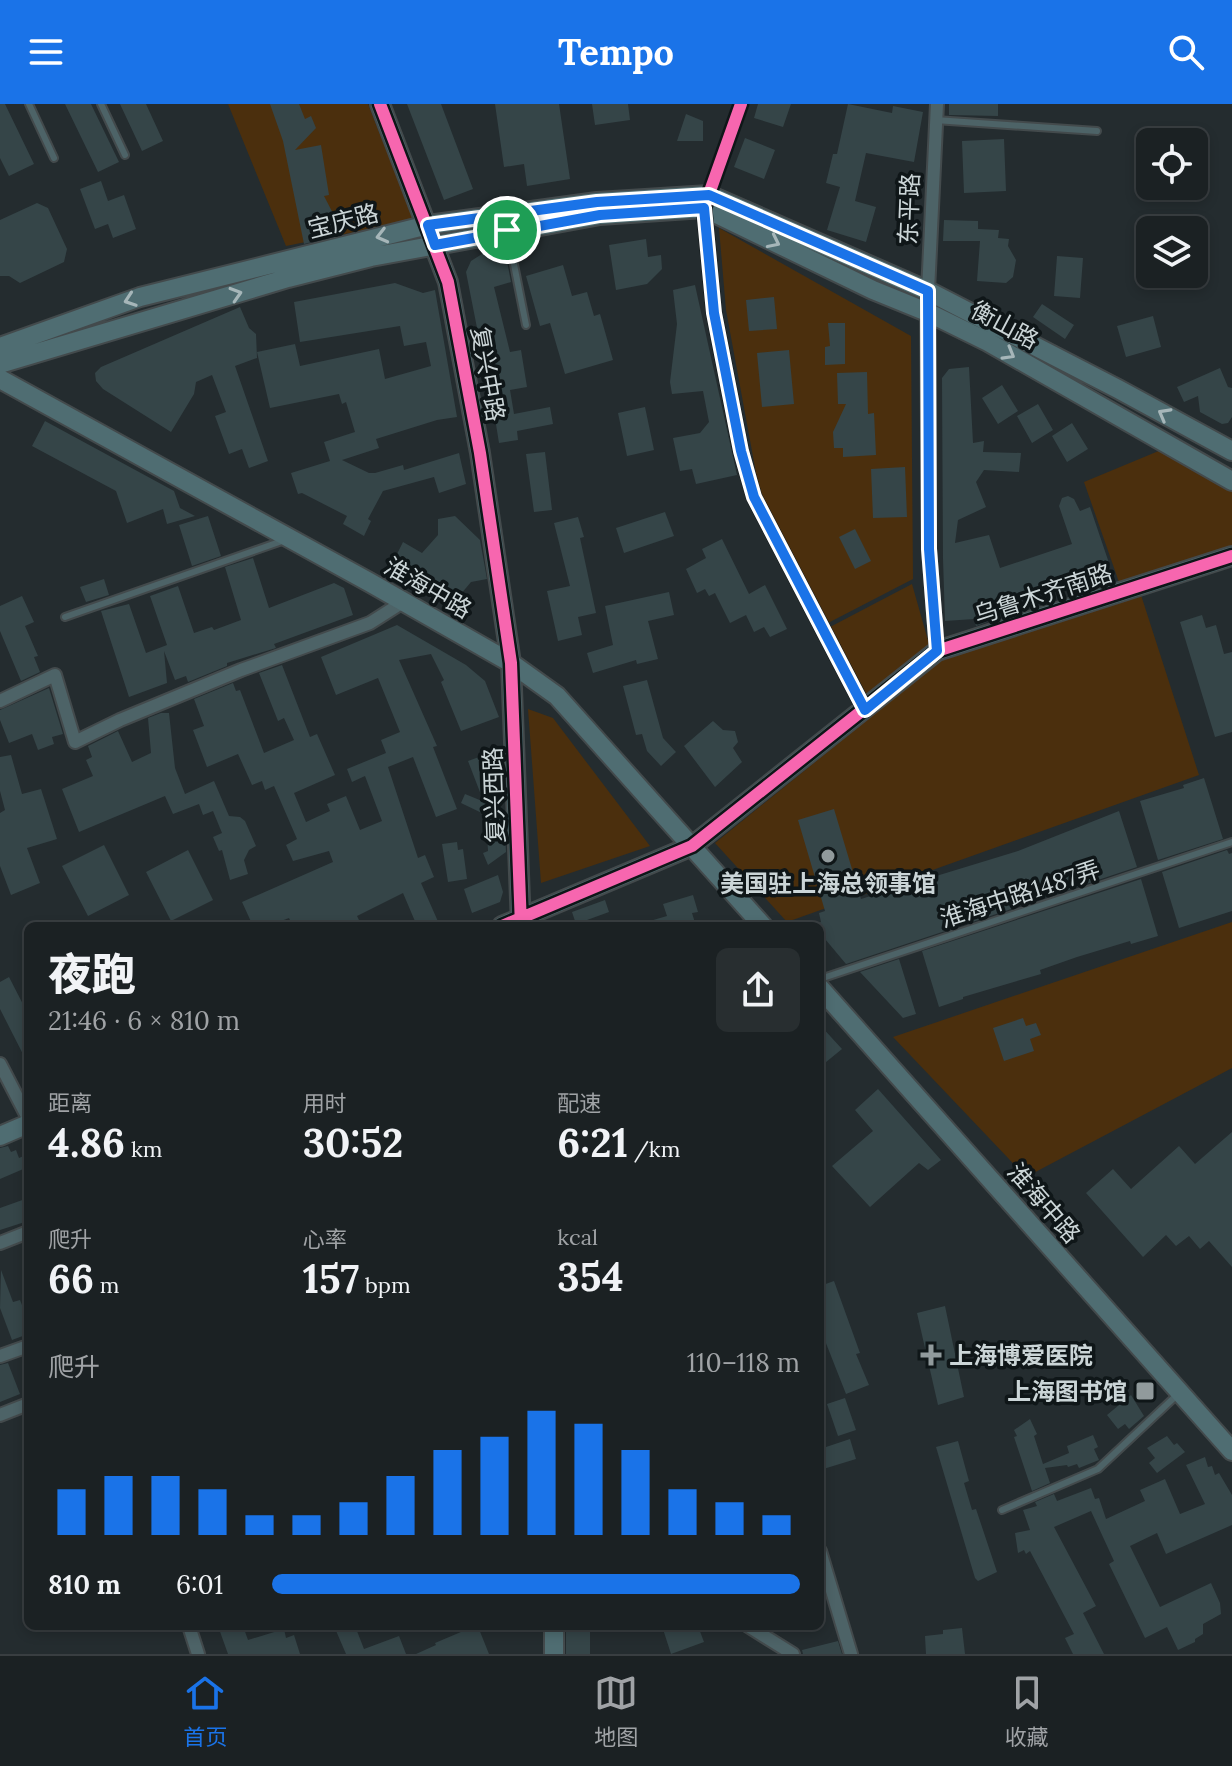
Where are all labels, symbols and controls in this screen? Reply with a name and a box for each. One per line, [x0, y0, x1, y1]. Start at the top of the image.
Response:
text: Tempo [558, 29, 674, 75]
icon: menu [24, 30, 68, 74]
icon: search [1164, 30, 1208, 74]
map controls [1136, 128, 1208, 288]
button: locate [1136, 128, 1208, 200]
street label: 东平路 [892, 172, 926, 246]
pin [473, 196, 541, 264]
street label: 宝庆路 [304, 197, 382, 245]
icon: arrive [485, 208, 529, 252]
button: layers [1136, 216, 1208, 288]
one-way arrow [376, 227, 390, 244]
one-way arrow [766, 232, 781, 248]
one-way arrow [228, 287, 242, 303]
one-way arrow [124, 291, 138, 307]
street label: 衡山路 [966, 294, 1044, 356]
street label: 复兴中路 [464, 324, 512, 424]
one-way arrow [1000, 344, 1015, 360]
one-way arrow [1157, 408, 1172, 423]
street label: 淮海中路 [379, 551, 477, 625]
street label: 乌鲁木齐南路 [970, 557, 1116, 631]
street label: 复兴西路 [477, 746, 511, 844]
marker: 美国驻上海总领事馆 [819, 847, 837, 865]
street label: 淮海中路1487弄 [936, 854, 1104, 934]
place label: 美国驻上海总领事馆 [720, 868, 936, 899]
text: 夜跑 [48, 946, 136, 1002]
button: share [716, 948, 800, 1032]
text: 21:46 · 6 × 810 m [48, 1004, 240, 1037]
text: 距离 [48, 1089, 92, 1117]
text: 用时 [303, 1089, 347, 1117]
text: 配速 [557, 1089, 601, 1117]
text: 4.86 [48, 1117, 125, 1168]
text: 30:52 [303, 1117, 403, 1168]
text: 6:21 [557, 1117, 628, 1168]
text: km [125, 1135, 162, 1163]
text: /km [628, 1135, 680, 1163]
street label: 淮海中路 [1001, 1157, 1087, 1249]
text: kcal [557, 1223, 598, 1251]
text: 爬升 [48, 1225, 92, 1253]
text: 心率 [303, 1225, 347, 1253]
text: 354 [557, 1251, 624, 1302]
text: 66 [48, 1253, 94, 1304]
text: 157 [303, 1253, 359, 1304]
text: m [94, 1271, 119, 1299]
text: bpm [359, 1271, 411, 1299]
place label: 上海博爱医院 [949, 1340, 1093, 1371]
marker: 上海博爱医院 [920, 1344, 942, 1366]
text: 110–118 m [687, 1346, 800, 1379]
text: 爬升 [48, 1350, 100, 1383]
place label: 上海图书馆 [1007, 1376, 1127, 1407]
marker: 上海图书馆 [1134, 1380, 1156, 1402]
text: 810 m [48, 1568, 121, 1601]
text: 6:01 [176, 1568, 223, 1601]
tab: 首页 [183, 1671, 227, 1751]
tab: 地图 [594, 1671, 638, 1751]
tab: 收藏 [1005, 1671, 1049, 1751]

